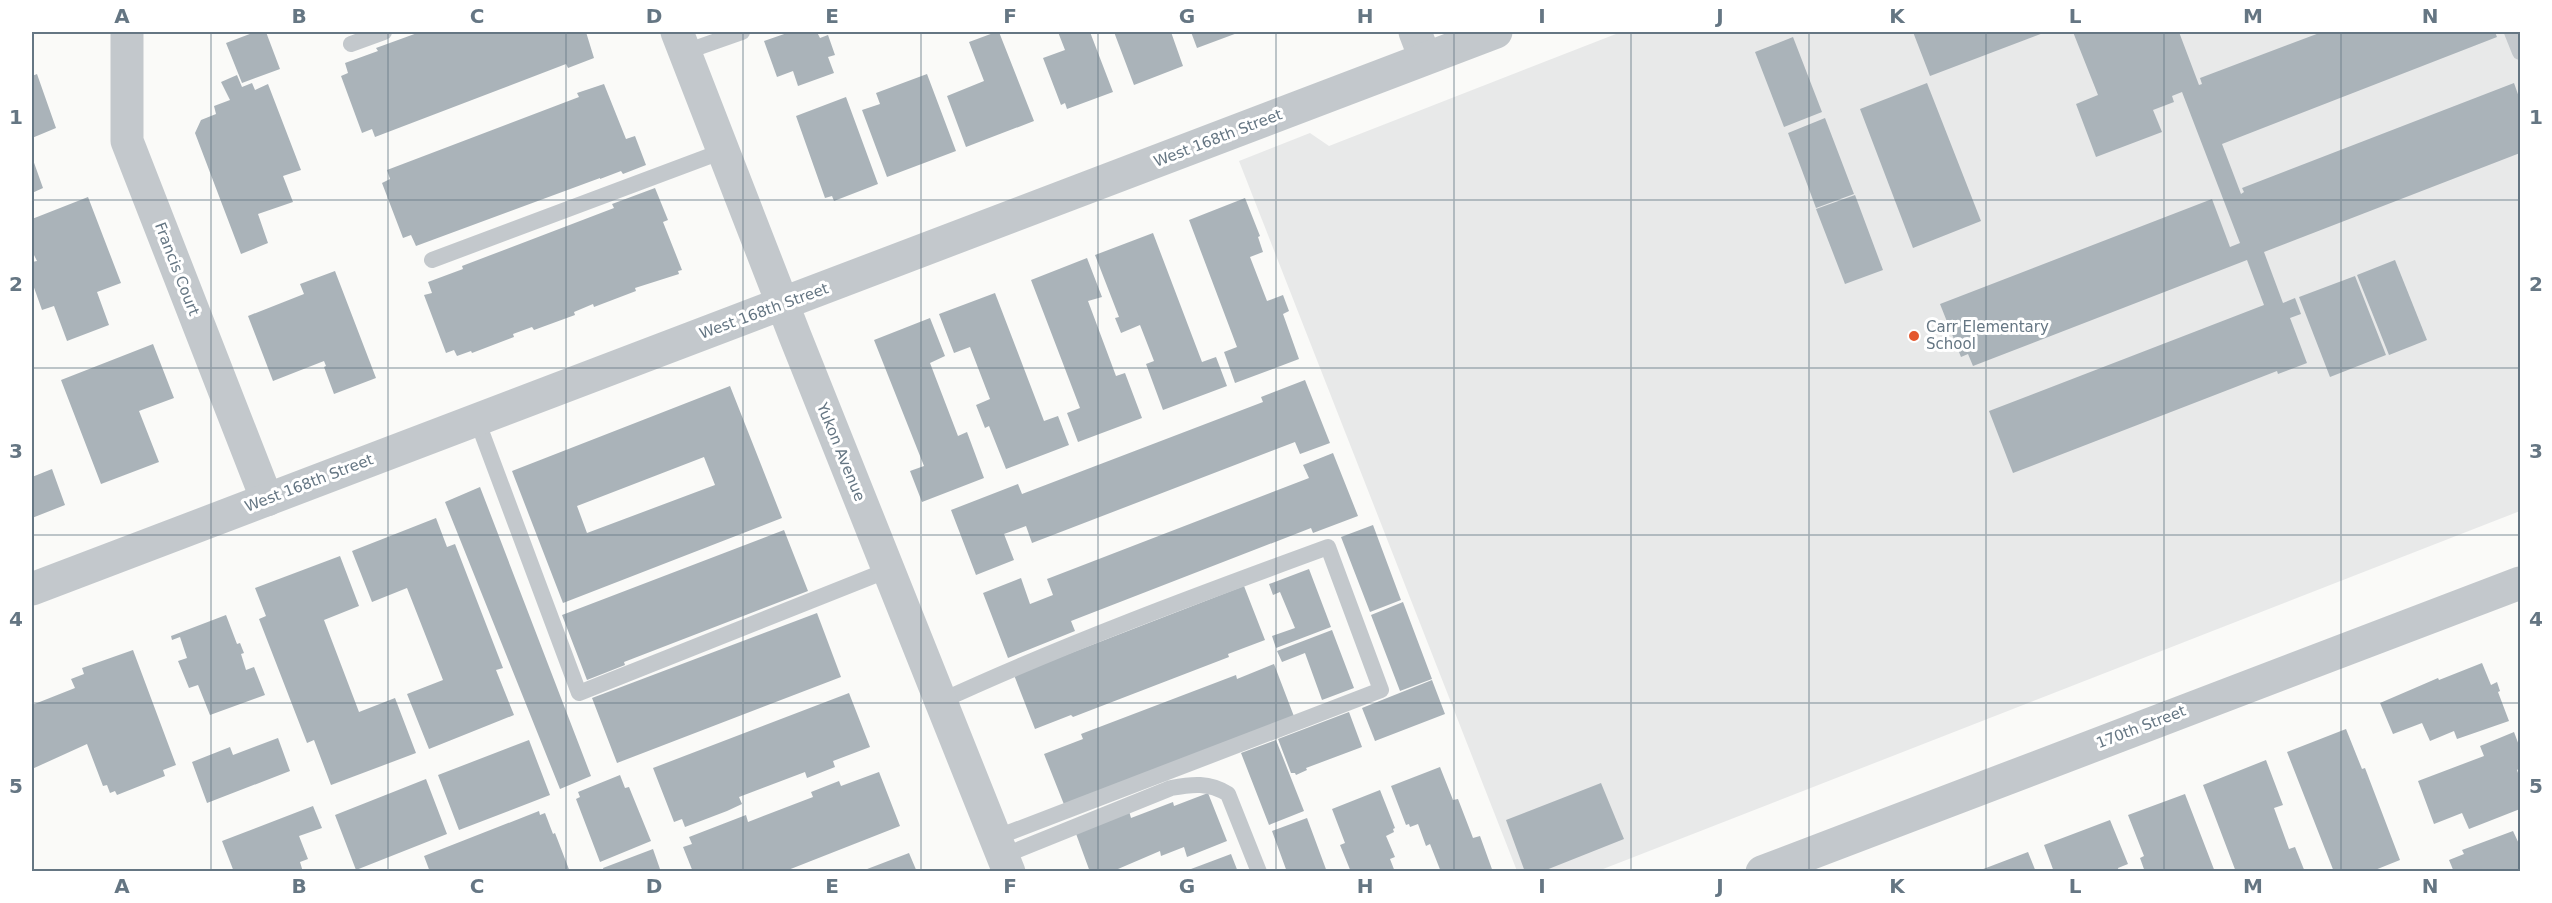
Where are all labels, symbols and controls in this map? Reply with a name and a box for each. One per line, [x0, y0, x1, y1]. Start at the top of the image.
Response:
text: A [114, 4, 130, 28]
text: B [291, 4, 307, 28]
text: C [470, 4, 484, 28]
text: D [646, 4, 662, 28]
text: E [825, 4, 839, 28]
text: F [1003, 4, 1017, 28]
text: G [1179, 4, 1195, 28]
text: H [1357, 4, 1373, 28]
text: I [1538, 4, 1546, 28]
text: J [1714, 4, 1724, 28]
text: K [1889, 4, 1906, 28]
text: L [2069, 4, 2082, 28]
text: M [2243, 4, 2263, 28]
text: N [2422, 4, 2438, 28]
text: 1 [9, 105, 23, 129]
street label: West 168th Street [1151, 105, 1285, 171]
text: 1 [2529, 105, 2543, 129]
street label: Francis Court [151, 220, 203, 318]
text: 2 [9, 272, 23, 296]
text: 2 [2529, 272, 2543, 296]
street label: West 168th Street [697, 279, 831, 343]
place label: Carr Elementary School [1926, 318, 2049, 353]
marker: Carr Elementary School [1907, 329, 1921, 343]
street label: Yukon Avenue [813, 399, 869, 504]
text: 3 [9, 439, 23, 463]
text: 3 [2529, 439, 2543, 463]
street label: West 168th Street [242, 450, 376, 516]
text: 4 [9, 607, 23, 631]
text: 4 [2529, 607, 2543, 631]
street label: 170th Street [2094, 702, 2188, 752]
text: 5 [9, 774, 23, 798]
text: 5 [2529, 774, 2543, 798]
text: A [114, 874, 130, 898]
text: B [291, 874, 307, 898]
text: C [470, 874, 484, 898]
text: D [646, 874, 662, 898]
text: E [825, 874, 839, 898]
text: F [1003, 874, 1017, 898]
text: G [1179, 874, 1195, 898]
text: H [1357, 874, 1373, 898]
text: I [1538, 874, 1546, 898]
text: J [1714, 874, 1724, 898]
text: K [1889, 874, 1906, 898]
text: L [2069, 874, 2082, 898]
text: M [2243, 874, 2263, 898]
text: N [2422, 874, 2438, 898]

